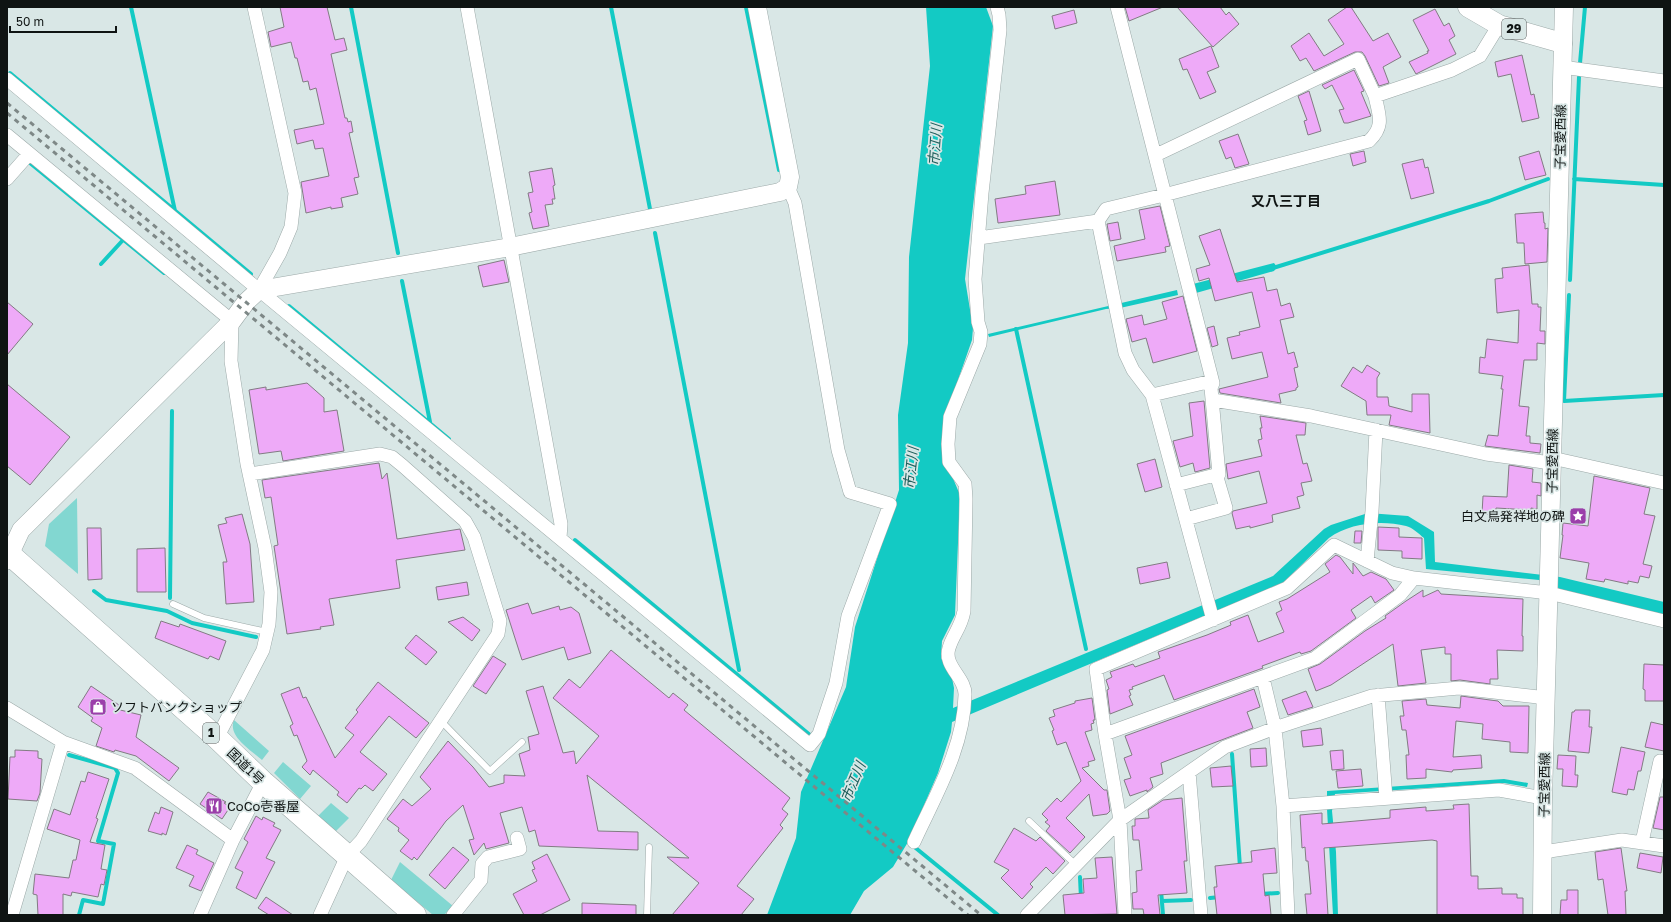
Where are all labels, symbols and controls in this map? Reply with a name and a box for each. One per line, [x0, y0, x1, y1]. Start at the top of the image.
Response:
scale bar [10, 8, 116, 34]
text: 50 m [16, 14, 44, 29]
road number: 29 [1502, 19, 1526, 39]
street label: 子宝愛西線 [1551, 104, 1569, 170]
water label: 市江川 [925, 121, 945, 167]
district label: 又八三丁目 [1251, 192, 1321, 209]
street label: 子宝愛西線 [1543, 428, 1561, 494]
water label: 市江川 [900, 444, 921, 490]
place icon: 白文鳥発祥地の碑 [1568, 506, 1588, 526]
place label: 白文鳥発祥地の碑 [1461, 508, 1565, 524]
shop icon: ソフトバンクショップ [88, 697, 108, 717]
place label: ソフトバンクショップ [111, 699, 242, 715]
road number: 1 [203, 723, 219, 743]
street label: 国道1号 [224, 745, 268, 787]
street label: 子宝愛西線 [1535, 752, 1553, 818]
water label: 市江川 [837, 757, 869, 804]
restaurant icon: CoCo壱番屋 [204, 796, 224, 816]
place label: CoCo壱番屋 [227, 798, 299, 814]

